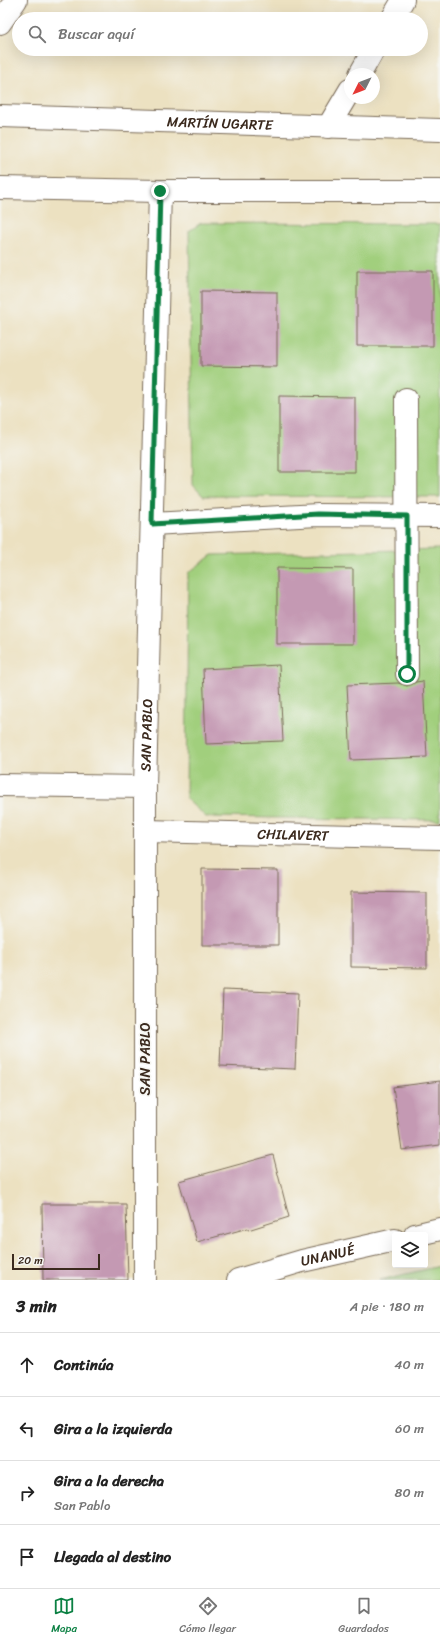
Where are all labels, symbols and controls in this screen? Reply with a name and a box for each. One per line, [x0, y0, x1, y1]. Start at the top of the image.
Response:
search box [12, 12, 428, 56]
text: Buscar aquí [58, 21, 135, 47]
icon: search [26, 23, 48, 45]
north arrow [344, 68, 380, 104]
street label: MARTÍN UGARTE [167, 109, 274, 137]
route end [151, 182, 169, 200]
route start [398, 665, 416, 683]
street label: SAN PABLO [133, 698, 160, 772]
street label: CHILAVERT [257, 821, 330, 848]
street label: SAN PABLO [133, 1023, 158, 1095]
map controls [392, 1232, 428, 1268]
button: layers [392, 1232, 428, 1268]
street label: UNANUÉ [298, 1237, 358, 1273]
text: 20 m [18, 1251, 43, 1270]
scale bar [12, 1252, 100, 1271]
text: 3 min [16, 1291, 57, 1321]
text: A pie · 180 m [350, 1295, 424, 1318]
text: Continúa [54, 1352, 113, 1378]
text: 40 m [394, 1353, 424, 1376]
icon: ahead [16, 1354, 38, 1376]
text: Gira a la izquierda [54, 1416, 172, 1442]
text: 60 m [395, 1417, 424, 1440]
icon: left [16, 1418, 38, 1440]
text: Gira a la derecha [54, 1468, 164, 1494]
text: 80 m [395, 1481, 424, 1504]
icon: right [16, 1482, 38, 1504]
text: San Pablo [54, 1494, 110, 1517]
text: Llegada al destino [54, 1544, 171, 1570]
icon: arrive [16, 1546, 38, 1568]
tab: Mapa [51, 1595, 77, 1638]
tab: Cómo llegar [179, 1595, 236, 1638]
tab: Guardados [338, 1595, 389, 1638]

